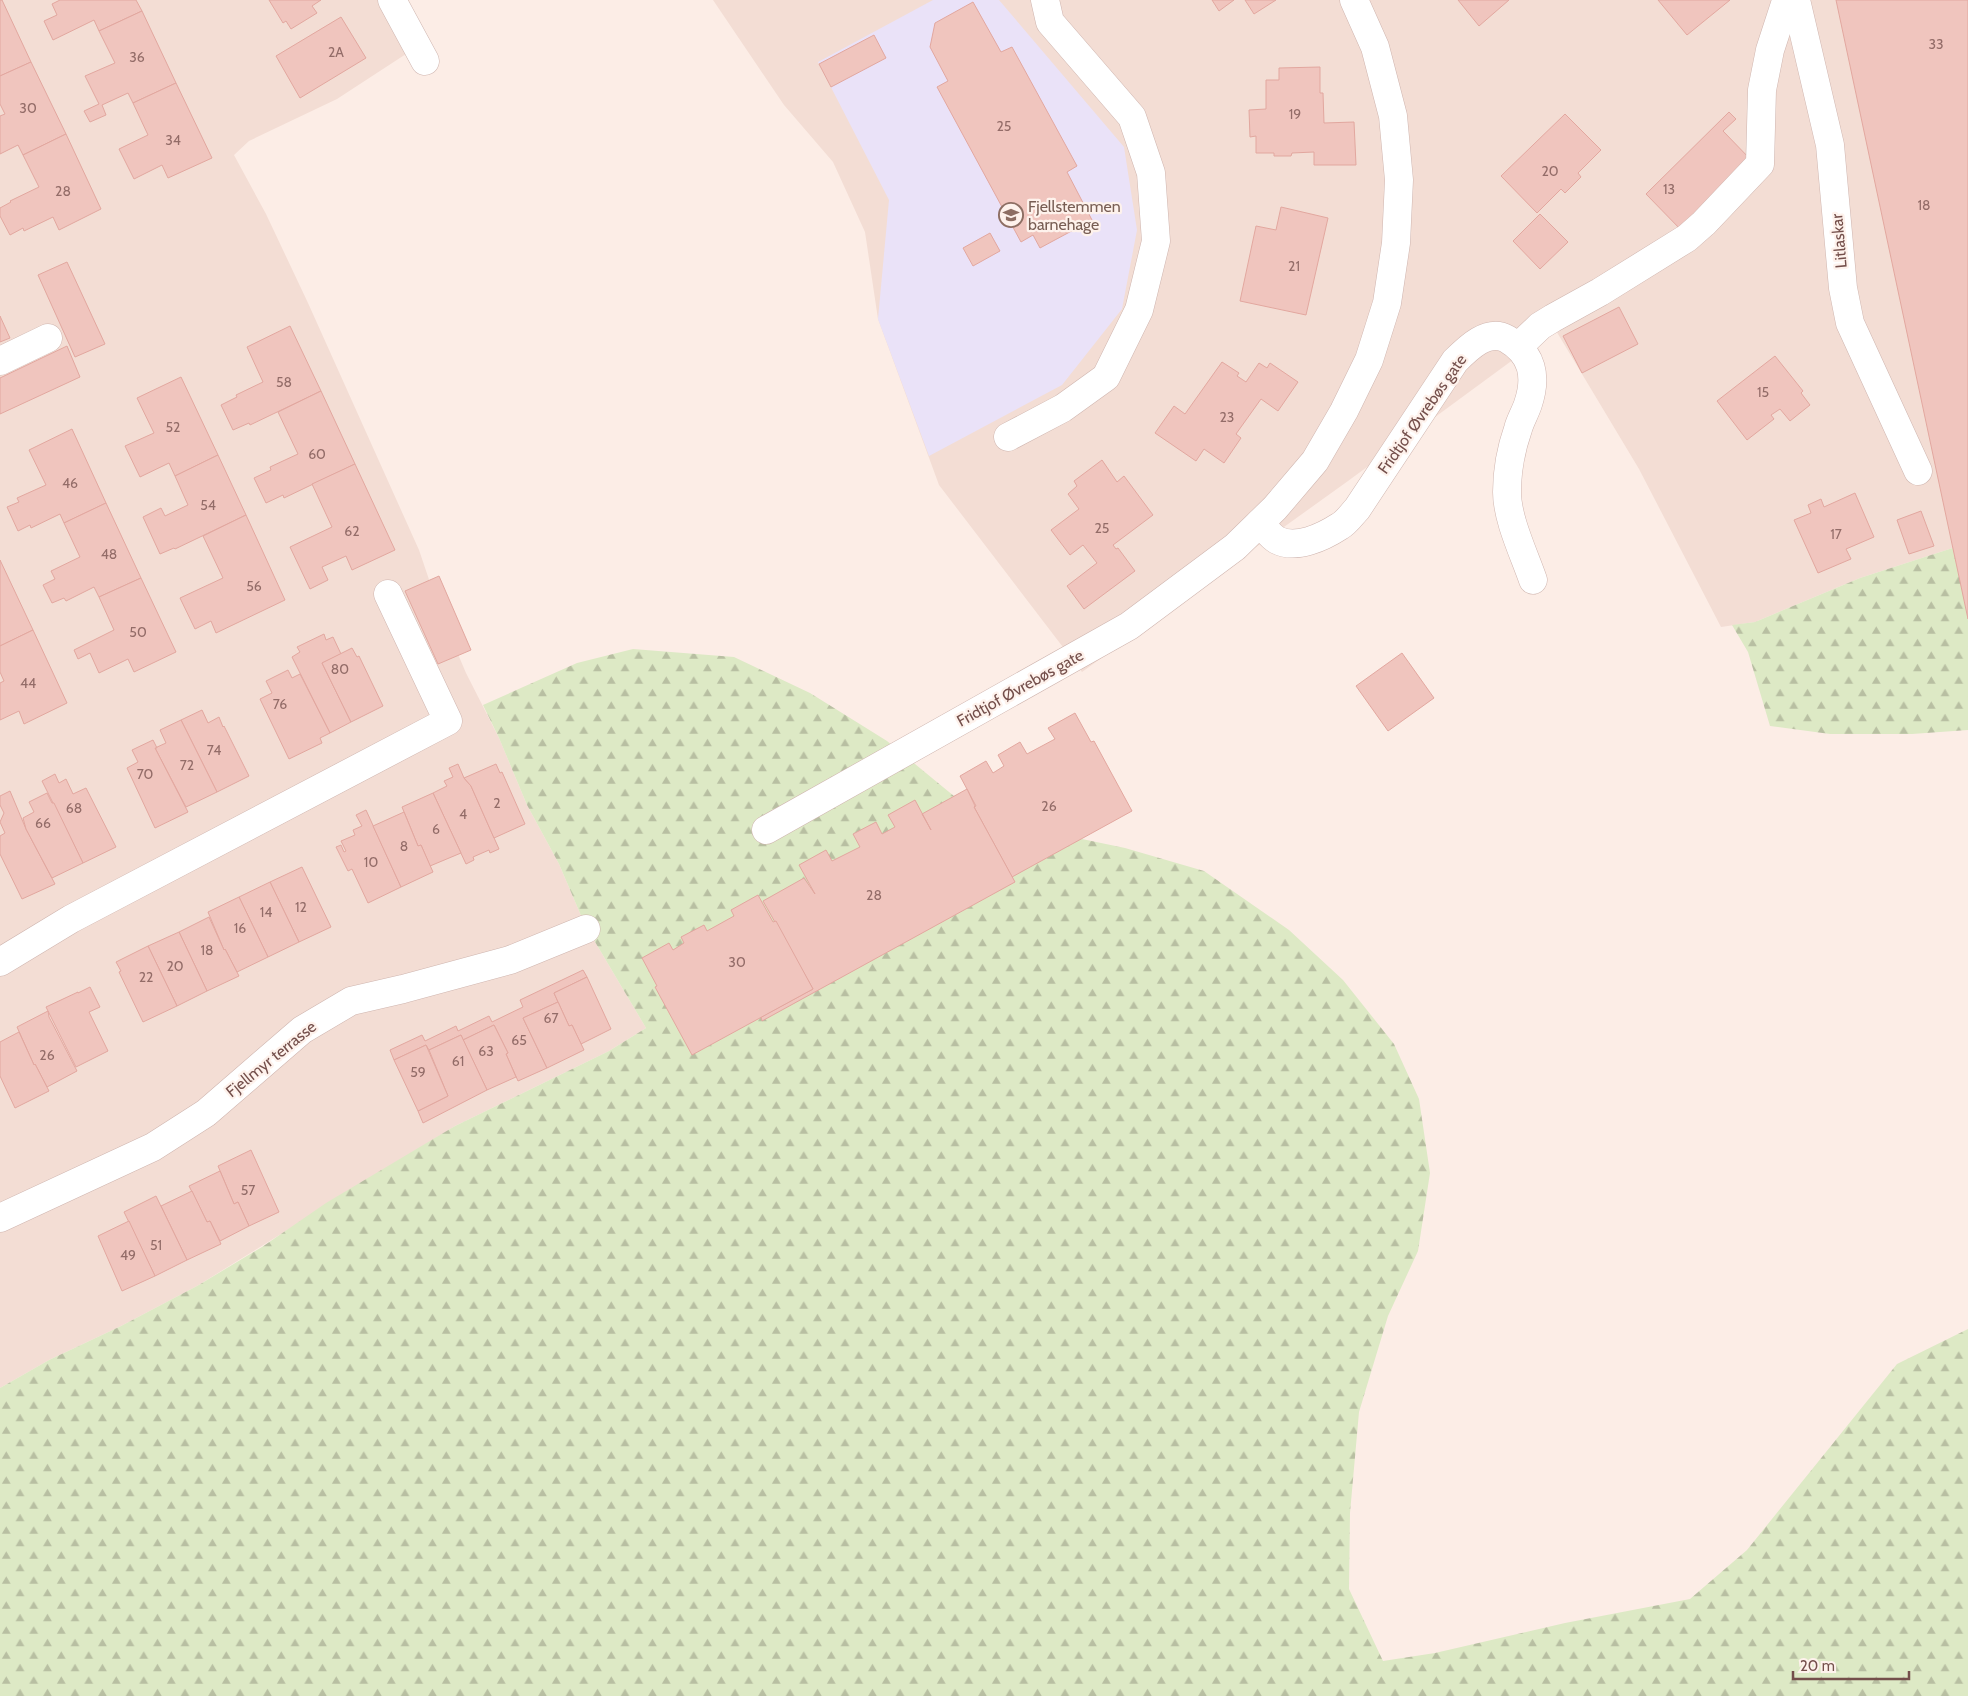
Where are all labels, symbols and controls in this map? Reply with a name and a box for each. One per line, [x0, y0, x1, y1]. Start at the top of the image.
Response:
house number: 33 [1928, 35, 1944, 53]
house number: 2A [328, 43, 344, 61]
house number: 36 [129, 48, 145, 66]
house number: 30 [19, 99, 37, 117]
house number: 19 [1289, 105, 1301, 123]
house number: 25 [997, 117, 1011, 135]
house number: 34 [165, 131, 181, 149]
house number: 20 [1541, 162, 1559, 180]
house number: 13 [1663, 180, 1675, 198]
house number: 28 [55, 182, 71, 200]
house number: 18 [1917, 196, 1931, 214]
place label: Fjellstemmen barnehage [1028, 197, 1121, 234]
school or university icon: Fjellstemmen barnehage [998, 202, 1024, 228]
street label: Litlaskar [1827, 212, 1851, 269]
house number: 21 [1288, 257, 1300, 275]
street label: Fridtjof Øvrebøs gate [1374, 351, 1470, 477]
house number: 58 [276, 373, 292, 391]
house number: 15 [1757, 383, 1769, 401]
house number: 23 [1220, 408, 1234, 426]
house number: 52 [166, 418, 180, 436]
house number: 60 [308, 445, 326, 463]
house number: 46 [62, 474, 78, 492]
house number: 54 [200, 496, 216, 514]
house number: 25 [1095, 519, 1109, 537]
house number: 62 [344, 522, 360, 540]
house number: 17 [1830, 525, 1842, 543]
house number: 48 [101, 545, 117, 563]
house number: 56 [246, 577, 262, 595]
house number: 50 [129, 623, 147, 641]
street label: Fridtjof Øvrebøs gate [954, 645, 1086, 731]
house number: 80 [331, 660, 349, 678]
house number: 44 [20, 674, 36, 692]
house number: 76 [273, 695, 287, 713]
house number: 74 [207, 741, 221, 759]
house number: 72 [180, 756, 194, 774]
house number: 70 [137, 765, 154, 783]
house number: 2 [493, 794, 501, 812]
house number: 26 [1041, 797, 1057, 815]
house number: 68 [66, 799, 82, 817]
house number: 4 [459, 805, 467, 823]
house number: 66 [35, 814, 51, 832]
house number: 6 [432, 820, 440, 838]
house number: 8 [400, 837, 408, 855]
house number: 10 [364, 853, 378, 871]
house number: 28 [866, 886, 882, 904]
house number: 12 [295, 898, 307, 916]
house number: 14 [260, 903, 272, 921]
house number: 16 [234, 919, 246, 937]
house number: 18 [200, 941, 214, 959]
house number: 30 [728, 953, 746, 971]
house number: 20 [166, 957, 184, 975]
house number: 22 [139, 968, 153, 986]
house number: 67 [544, 1009, 558, 1027]
street label: Fjellmyr terrasse [222, 1017, 320, 1101]
house number: 65 [511, 1031, 527, 1049]
house number: 63 [478, 1042, 494, 1060]
house number: 26 [39, 1046, 55, 1064]
house number: 61 [452, 1052, 464, 1070]
house number: 59 [410, 1063, 426, 1081]
house number: 57 [241, 1181, 255, 1199]
house number: 51 [150, 1236, 162, 1254]
house number: 49 [120, 1246, 136, 1264]
scale bar [1793, 1648, 1909, 1680]
text: 20 m [1800, 1657, 1835, 1675]

